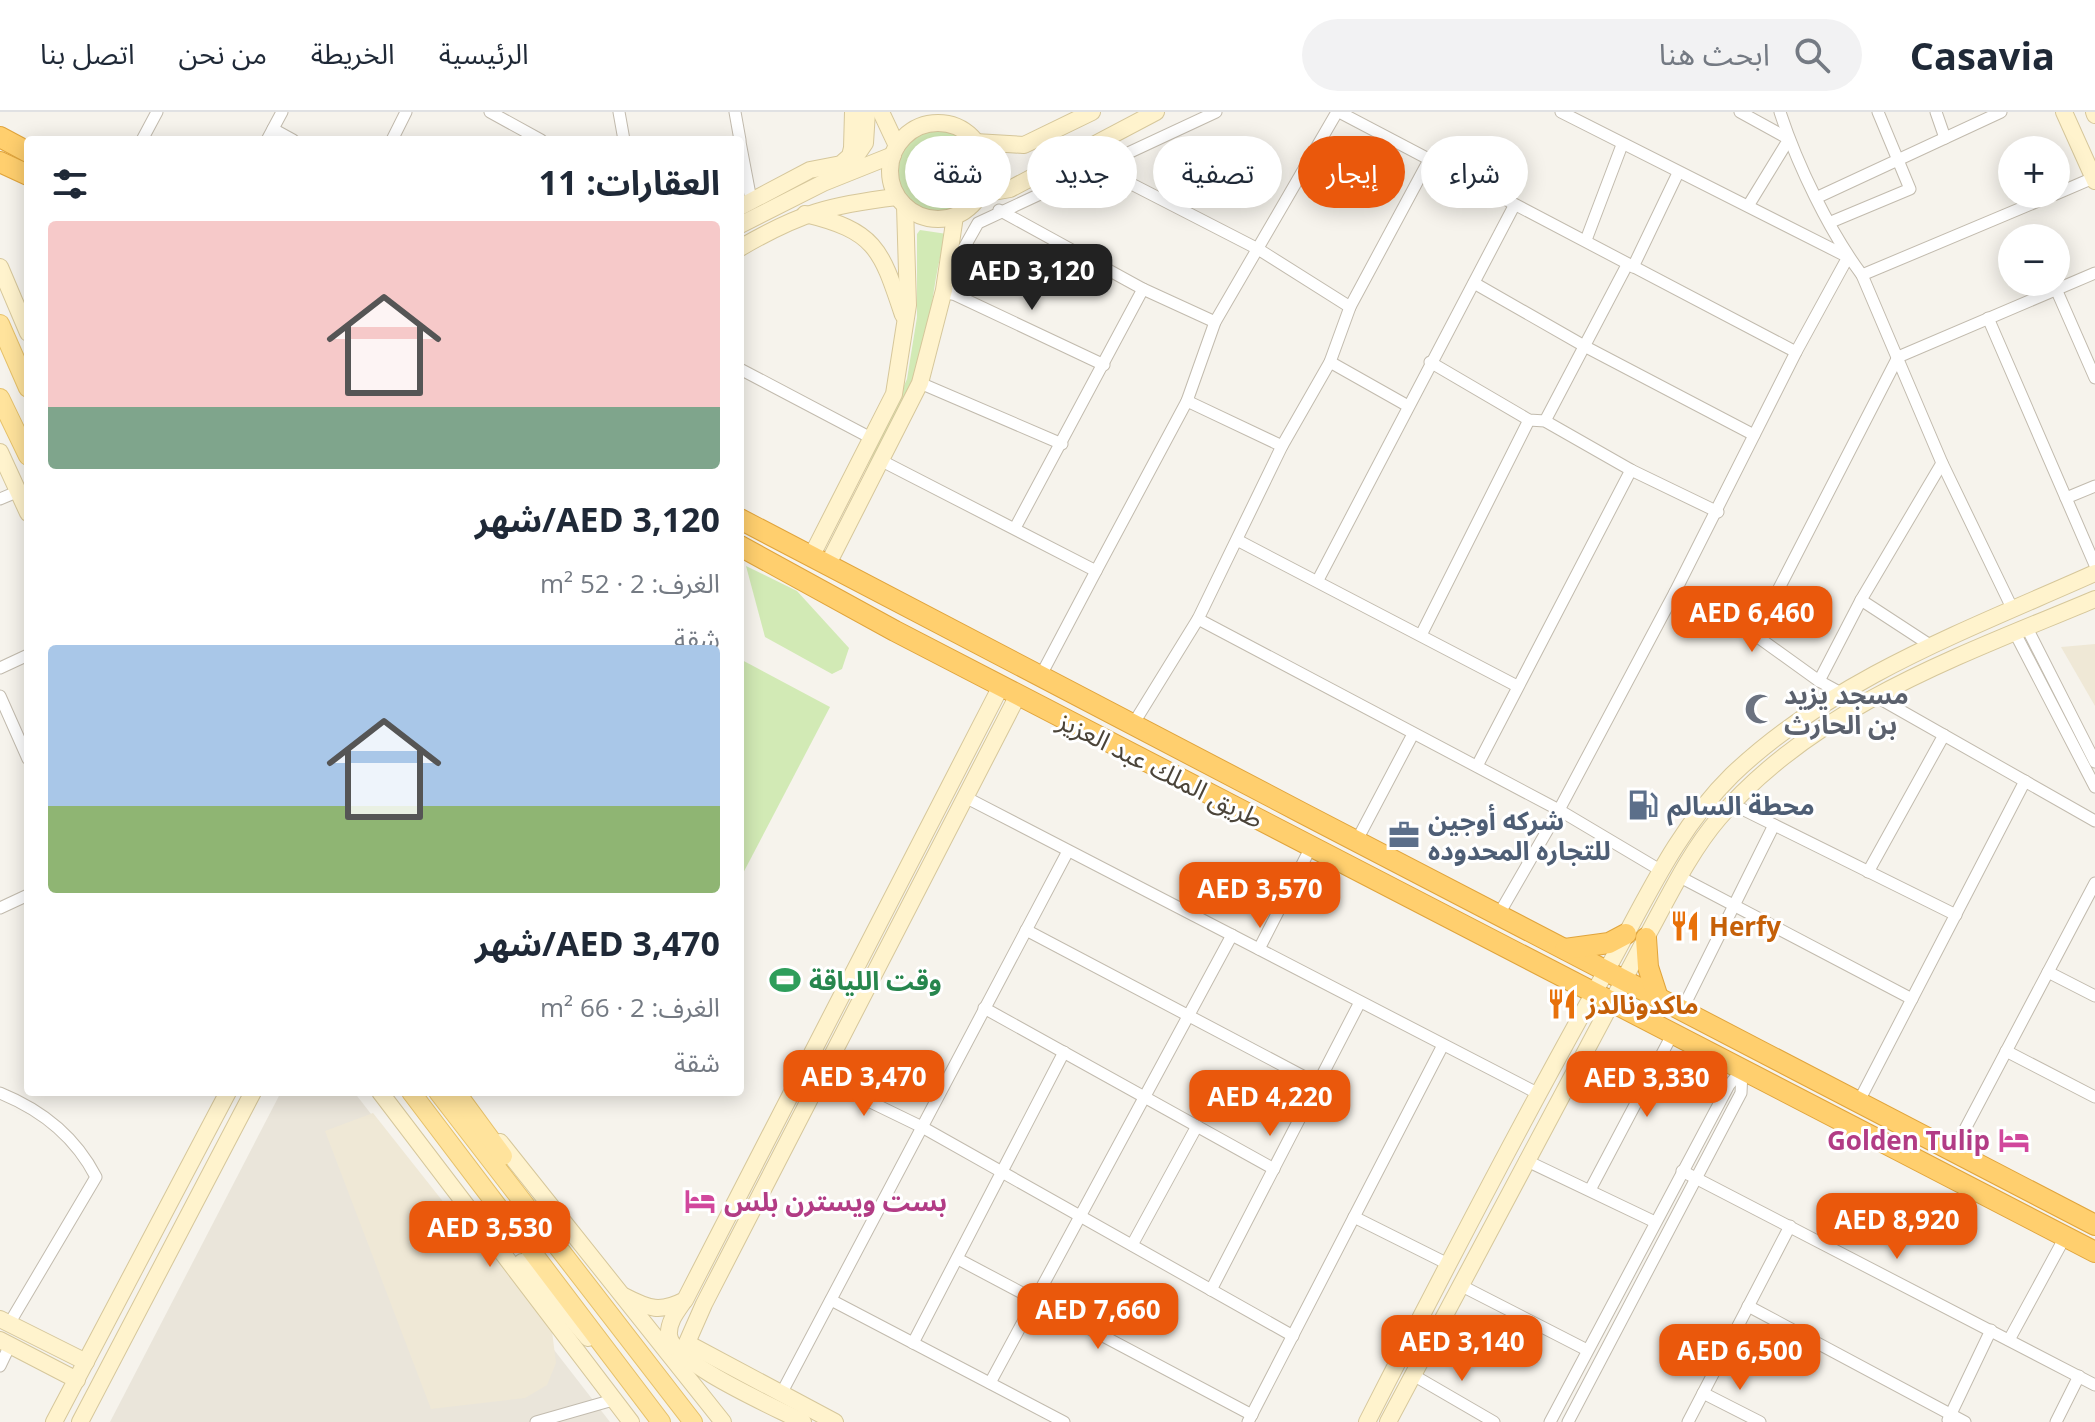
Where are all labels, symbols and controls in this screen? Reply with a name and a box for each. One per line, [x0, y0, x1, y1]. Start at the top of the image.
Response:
search box [1302, 19, 1862, 91]
text: Casavia [1910, 29, 2055, 81]
text: ابحث هنا [1659, 33, 1770, 74]
icon: search [1790, 33, 1834, 77]
text: اتصل بنا [40, 34, 135, 72]
text: من نحن [179, 34, 267, 72]
text: الخريطة [311, 34, 395, 72]
text: الرئيسية [439, 34, 529, 72]
chip: شقة [905, 136, 1011, 208]
chip: جديد [1027, 136, 1137, 208]
chip: تصفية [1153, 136, 1282, 208]
chip: إيجار [1298, 136, 1405, 208]
chip: شراء [1421, 136, 1528, 208]
map controls [1998, 136, 2070, 296]
button: + [1998, 136, 2070, 208]
text: العقارات: 11 [538, 159, 720, 205]
icon: filters [48, 162, 92, 206]
button: − [1998, 224, 2070, 296]
pin: AED 3,120 [940, 244, 1124, 312]
text: AED 3,120 [969, 252, 1095, 288]
icon: home [312, 273, 456, 417]
text: AED 3,120/شهر [475, 496, 720, 542]
text: الغرف: 2 · 52 m² [540, 565, 720, 601]
pin: AED 6,460 [1660, 586, 1844, 654]
text: AED 6,460 [1689, 594, 1815, 630]
text: شقة [674, 620, 720, 656]
place label: مسجد يزيد بن الحارث [1784, 676, 1909, 742]
mosque icon: مسجد يزيد بن الحارث [1743, 692, 1777, 726]
icon: home [312, 697, 456, 841]
street label: طريق الملك عبد العزيز [1051, 701, 1270, 836]
place label: محطة السالم [1667, 787, 1815, 826]
fuel station icon: محطة السالم [1626, 788, 1660, 822]
place label: شركه أوجين للتجاره المحدوده [1428, 802, 1611, 868]
office icon: شركه أوجين للتجاره المحدوده [1387, 818, 1421, 852]
pin: AED 3,570 [1168, 862, 1352, 930]
text: AED 3,570 [1197, 870, 1323, 906]
place label: Herfy [1709, 908, 1781, 944]
restaurant icon: Herfy [1668, 909, 1702, 943]
text: AED 3,470/شهر [475, 920, 720, 966]
place label: وقت اللياقة [809, 962, 942, 998]
sports icon: وقت اللياقة [768, 963, 802, 997]
place label: ماكدونالدز [1585, 986, 1699, 1022]
restaurant icon: ماكدونالدز [1545, 987, 1579, 1021]
text: الغرف: 2 · 66 m² [540, 989, 720, 1025]
text: شقة [674, 1044, 720, 1080]
pin: AED 3,470 [772, 1050, 956, 1118]
pin: AED 3,330 [1555, 1051, 1739, 1119]
text: AED 3,470 [801, 1058, 927, 1094]
text: AED 3,330 [1584, 1059, 1710, 1095]
pin: AED 4,220 [1178, 1070, 1362, 1138]
text: AED 4,220 [1207, 1078, 1333, 1114]
place label: Golden Tulip [1827, 1122, 1990, 1158]
hotel icon: Golden Tulip [1997, 1123, 2031, 1157]
place label: بست ويسترن بلس [724, 1183, 947, 1219]
hotel icon: بست ويسترن بلس [683, 1184, 717, 1218]
pin: AED 8,920 [1805, 1193, 1989, 1261]
pin: AED 3,530 [398, 1201, 582, 1269]
text: AED 8,920 [1834, 1201, 1960, 1237]
text: AED 3,530 [427, 1209, 553, 1245]
pin: AED 7,660 [1006, 1283, 1190, 1351]
text: AED 7,660 [1035, 1291, 1161, 1327]
pin: AED 3,140 [1370, 1315, 1554, 1383]
text: AED 3,140 [1399, 1323, 1525, 1359]
pin: AED 6,500 [1648, 1324, 1832, 1392]
text: AED 6,500 [1677, 1332, 1803, 1368]

